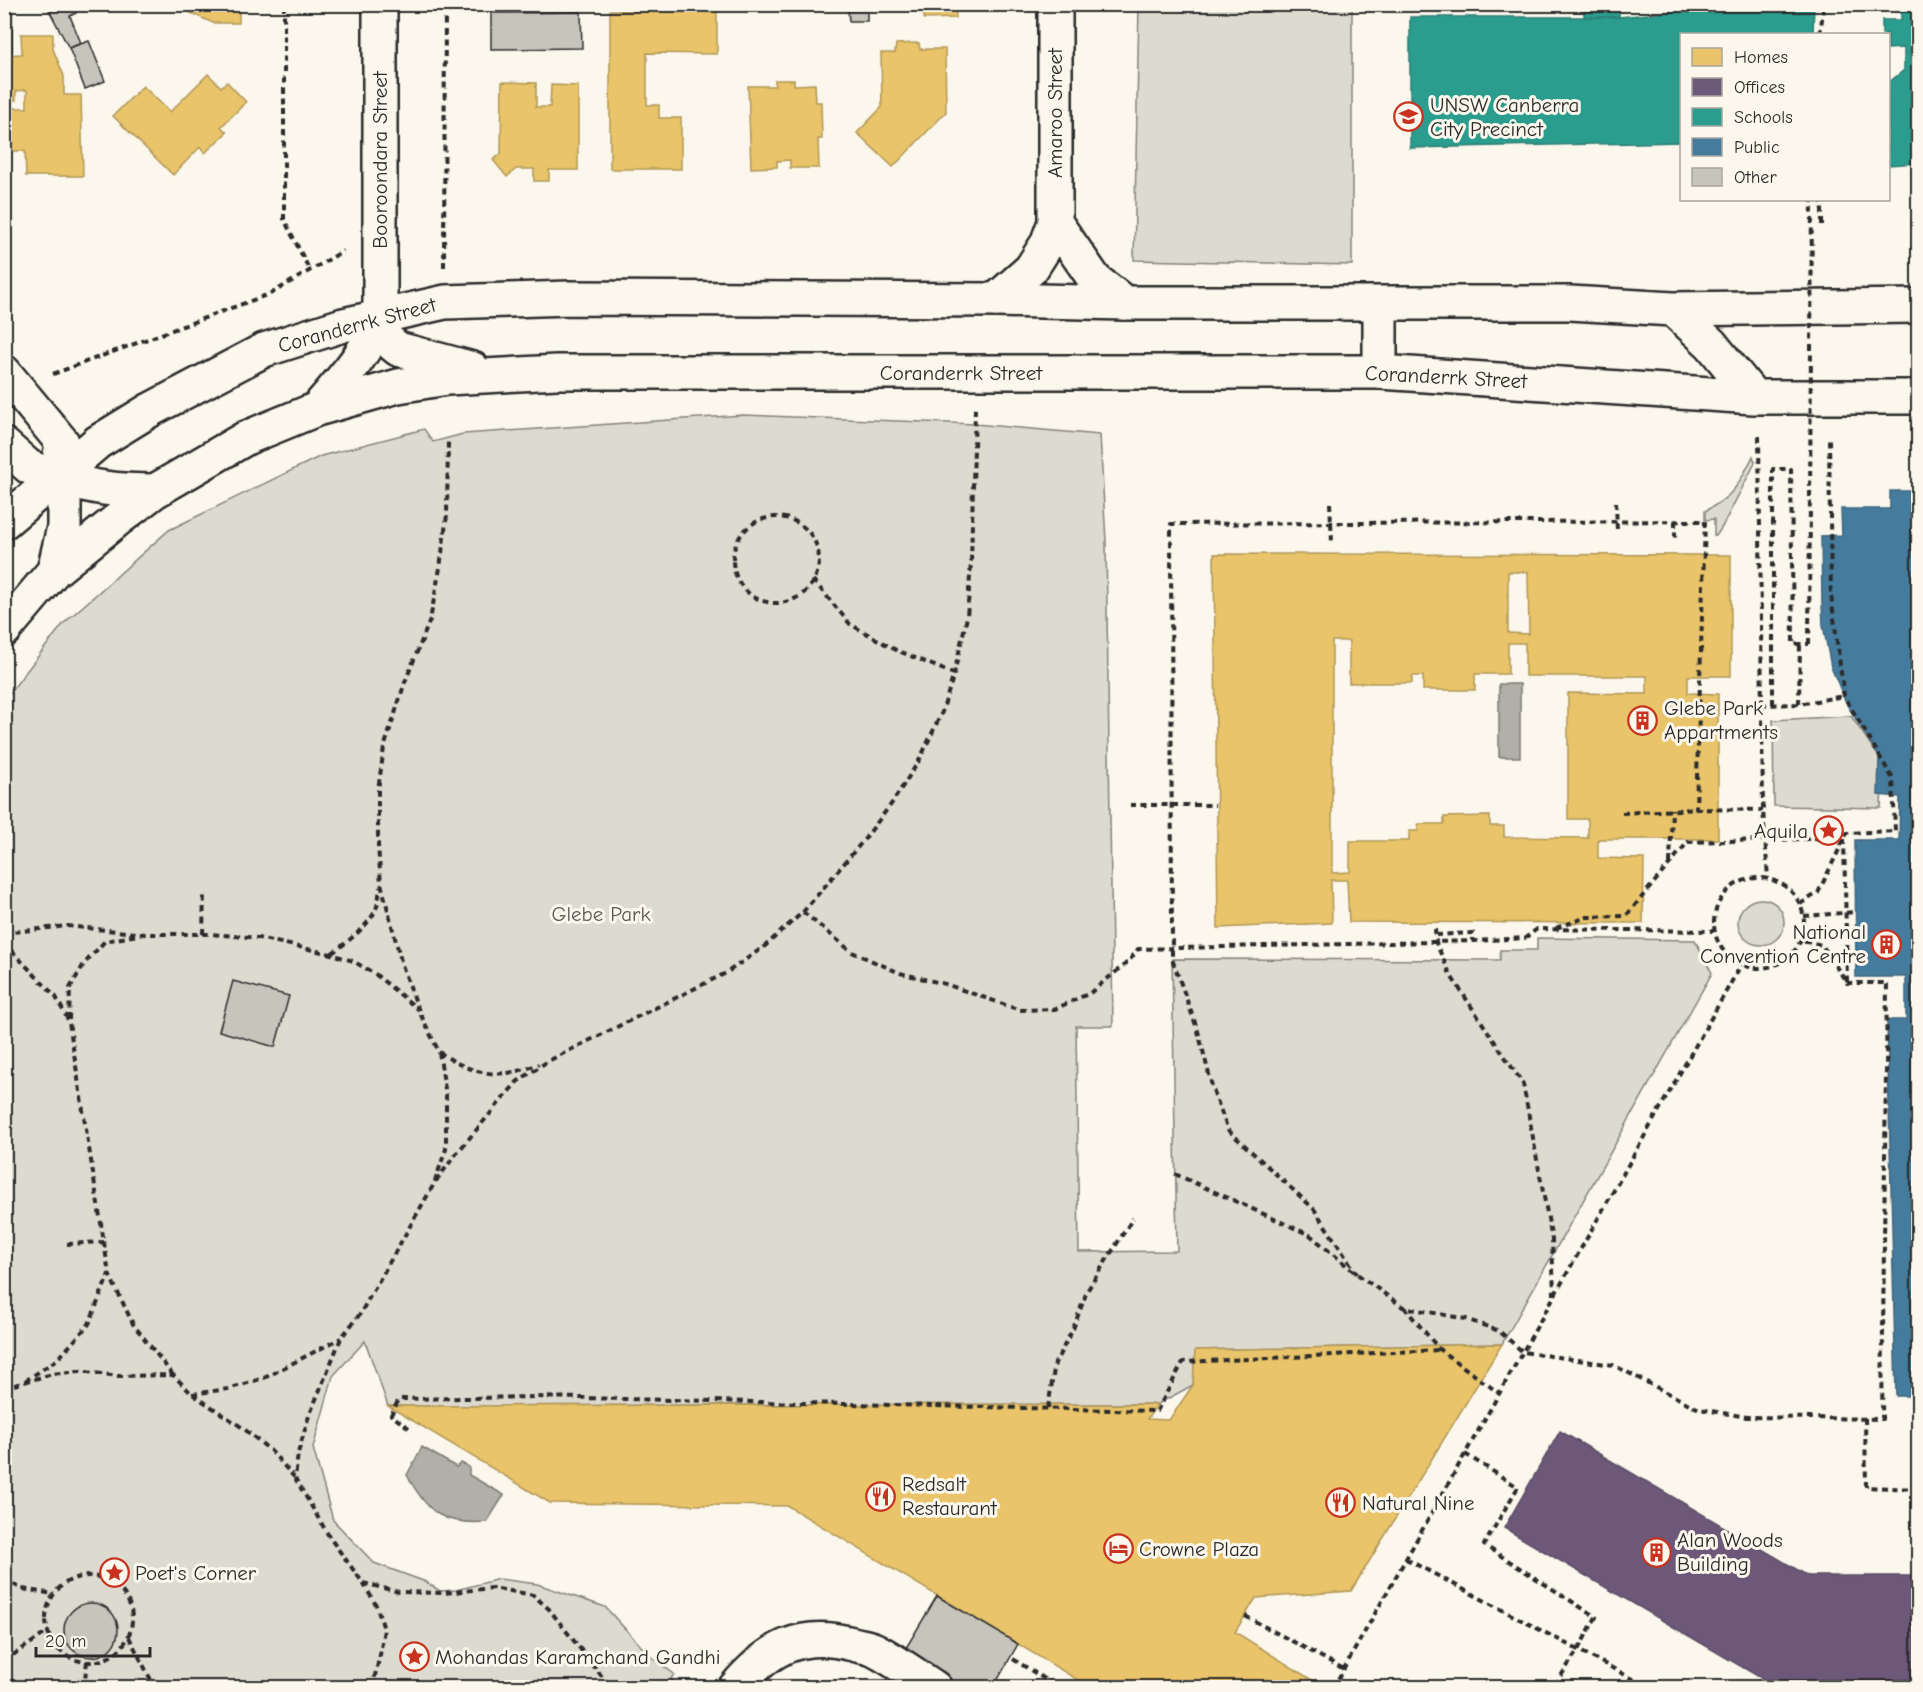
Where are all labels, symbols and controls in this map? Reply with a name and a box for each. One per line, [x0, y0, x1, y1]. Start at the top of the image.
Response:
legend [1680, 33, 1890, 201]
street label: Amaroo Street [1043, 47, 1067, 178]
text: Homes [1734, 47, 1788, 68]
street label: Booroondara Street [368, 70, 392, 249]
text: Offices [1734, 77, 1785, 98]
place label: UNSW Canberra City Precinct [1430, 93, 1579, 141]
school or university icon: UNSW Canberra City Precinct [1393, 101, 1425, 133]
text: Schools [1734, 107, 1793, 128]
text: Public [1734, 137, 1780, 158]
text: Other [1734, 167, 1777, 188]
street label: Coranderrk Street [275, 292, 440, 358]
street label: Coranderrk Street [880, 361, 1043, 385]
street label: Coranderrk Street [1364, 361, 1529, 393]
place label: Glebe Park Appartments [1664, 696, 1778, 744]
building icon: Glebe Park Appartments [1627, 704, 1659, 736]
place icon: Aquila [1813, 815, 1845, 847]
place label: Aquila [1754, 819, 1808, 843]
park label: Glebe Park [551, 902, 651, 926]
place label: National Convention Centre [1700, 920, 1866, 968]
building icon: National Convention Centre [1871, 928, 1903, 960]
place label: Redsalt Restaurant [902, 1472, 998, 1520]
restaurant icon: Redsalt Restaurant [865, 1480, 897, 1512]
restaurant icon: Natural Nine [1325, 1487, 1357, 1519]
place label: Natural Nine [1362, 1491, 1475, 1515]
place label: Alan Woods Building [1677, 1528, 1783, 1576]
hotel icon: Crowne Plaza [1102, 1533, 1134, 1565]
building icon: Alan Woods Building [1640, 1536, 1672, 1568]
place label: Crowne Plaza [1139, 1537, 1259, 1561]
place icon: Poet's Corner [98, 1557, 130, 1589]
place label: Poet's Corner [135, 1561, 257, 1585]
scale bar [36, 1620, 150, 1658]
text: 20 m [45, 1631, 86, 1652]
place icon: Mohandas Karamchand Gandhi [398, 1641, 430, 1673]
place label: Mohandas Karamchand Gandhi [435, 1645, 720, 1669]

